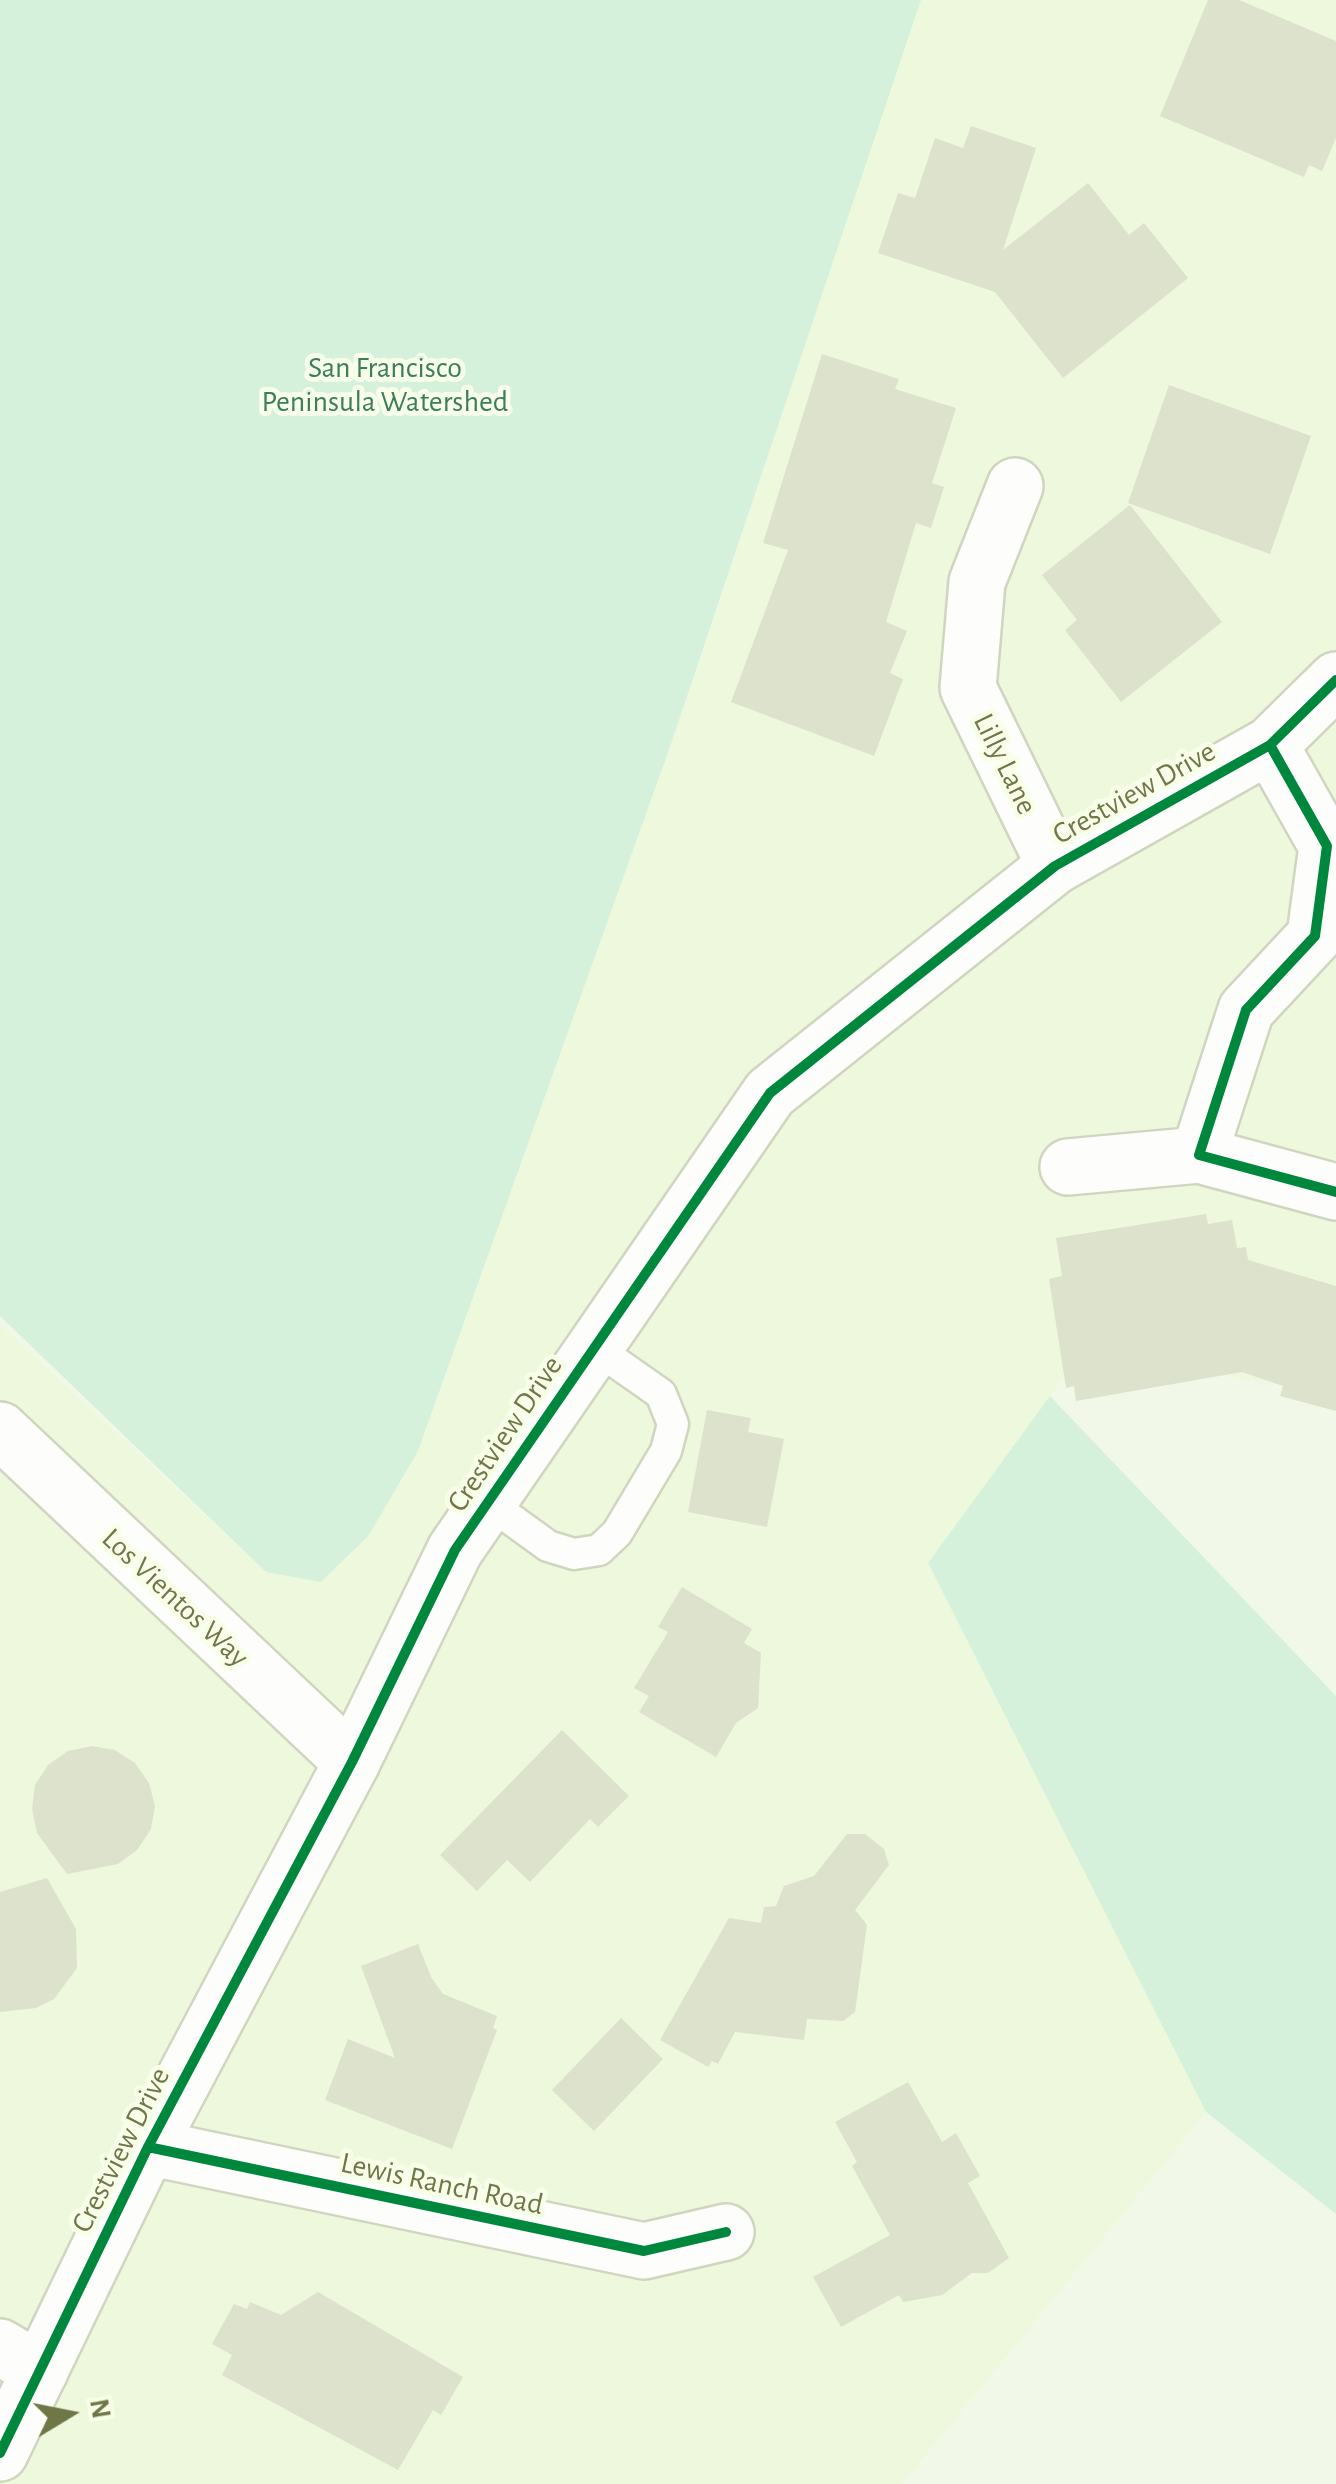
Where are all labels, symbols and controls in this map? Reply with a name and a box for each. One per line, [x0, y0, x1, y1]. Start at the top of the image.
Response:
park label: San Francisco Peninsula Watershed [262, 350, 508, 420]
street label: Lilly Lane [965, 708, 1045, 820]
street label: Crestview Drive [1046, 734, 1222, 852]
street label: Crestview Drive [440, 1349, 570, 1519]
street label: Los Vientos Way [94, 1521, 256, 1675]
street label: Crestview Drive [64, 2061, 178, 2239]
street label: Lewis Ranch Road [337, 2145, 547, 2223]
north arrow [20, 2364, 120, 2464]
text: N [84, 2397, 115, 2421]

